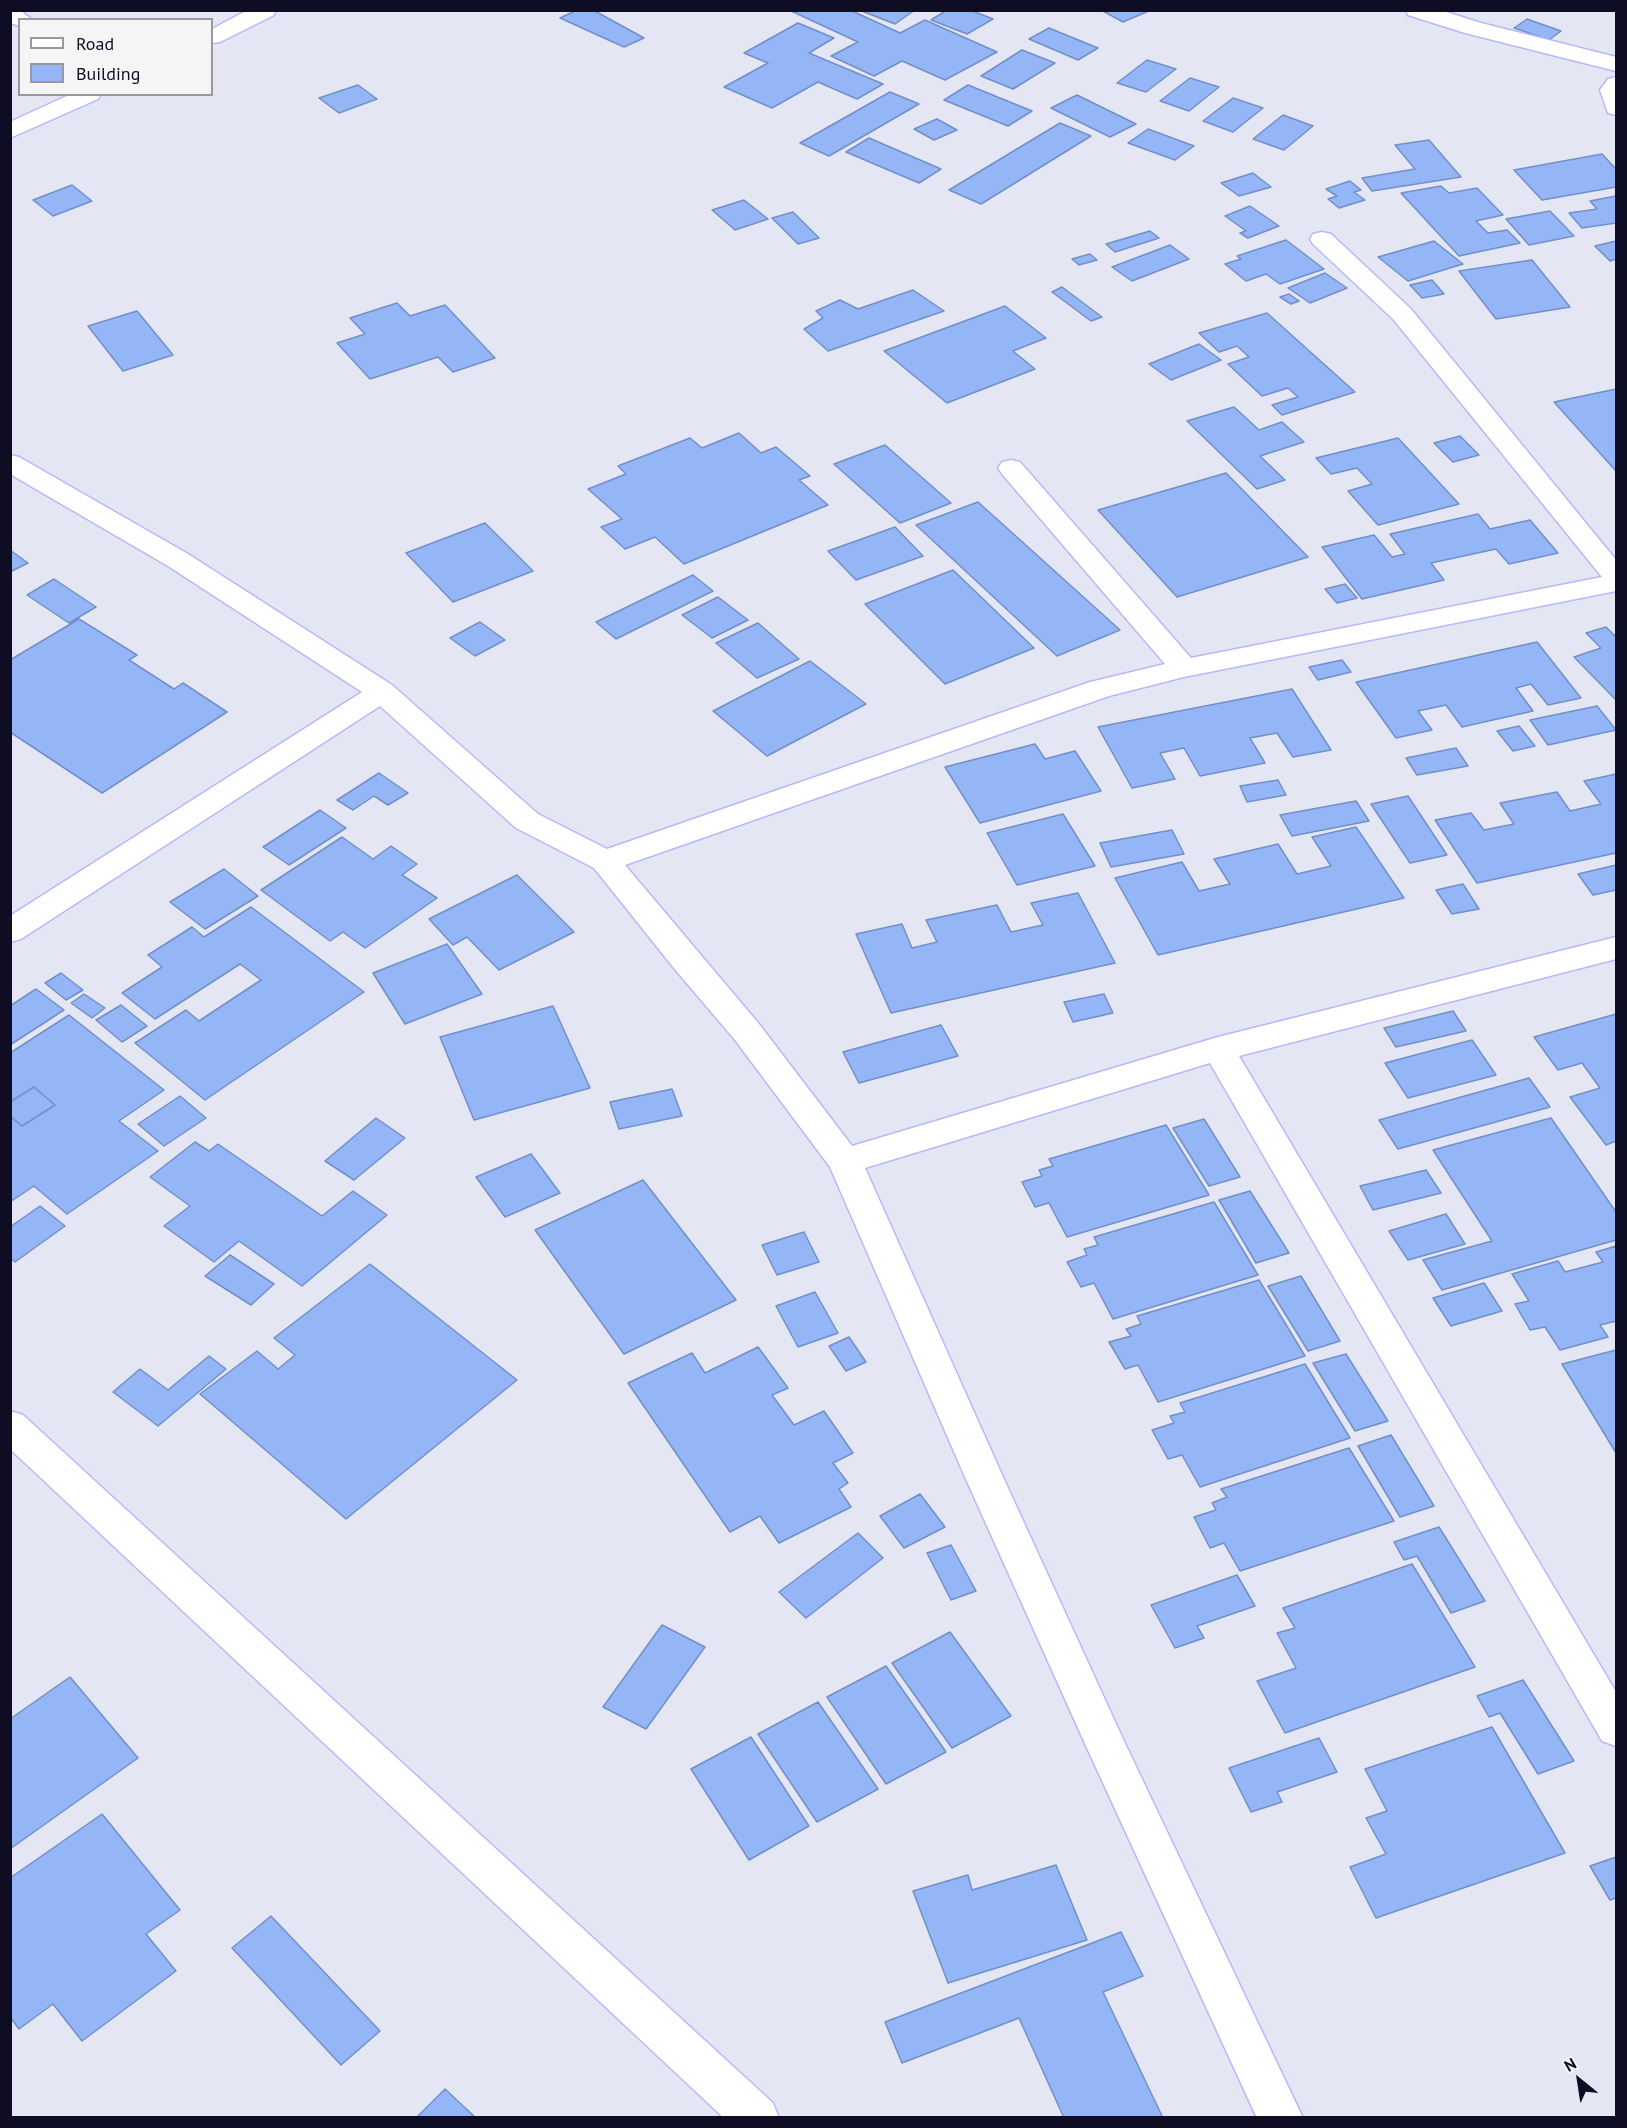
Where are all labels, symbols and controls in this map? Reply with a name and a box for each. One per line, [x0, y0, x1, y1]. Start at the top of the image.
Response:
legend [18, 18, 213, 96]
text: Road [76, 32, 114, 55]
text: Building [76, 62, 140, 85]
north arrow [1549, 2050, 1609, 2110]
text: N [1560, 2053, 1580, 2076]

